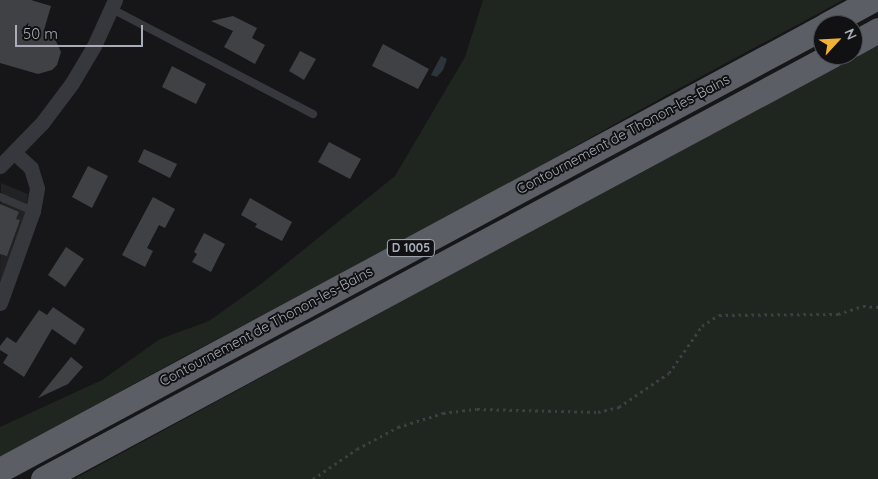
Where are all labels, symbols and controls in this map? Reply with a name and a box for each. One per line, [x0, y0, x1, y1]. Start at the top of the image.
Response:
scale bar [18, 15, 145, 47]
north arrow [813, 15, 863, 65]
text: 50 m [23, 24, 58, 43]
text: N [840, 26, 861, 43]
street label: Contournement de Thonon-les-Bains [514, 70, 732, 198]
road number: D 1005 [386, 238, 436, 258]
street label: Contournement de Thonon-les-Bains [157, 262, 375, 390]

